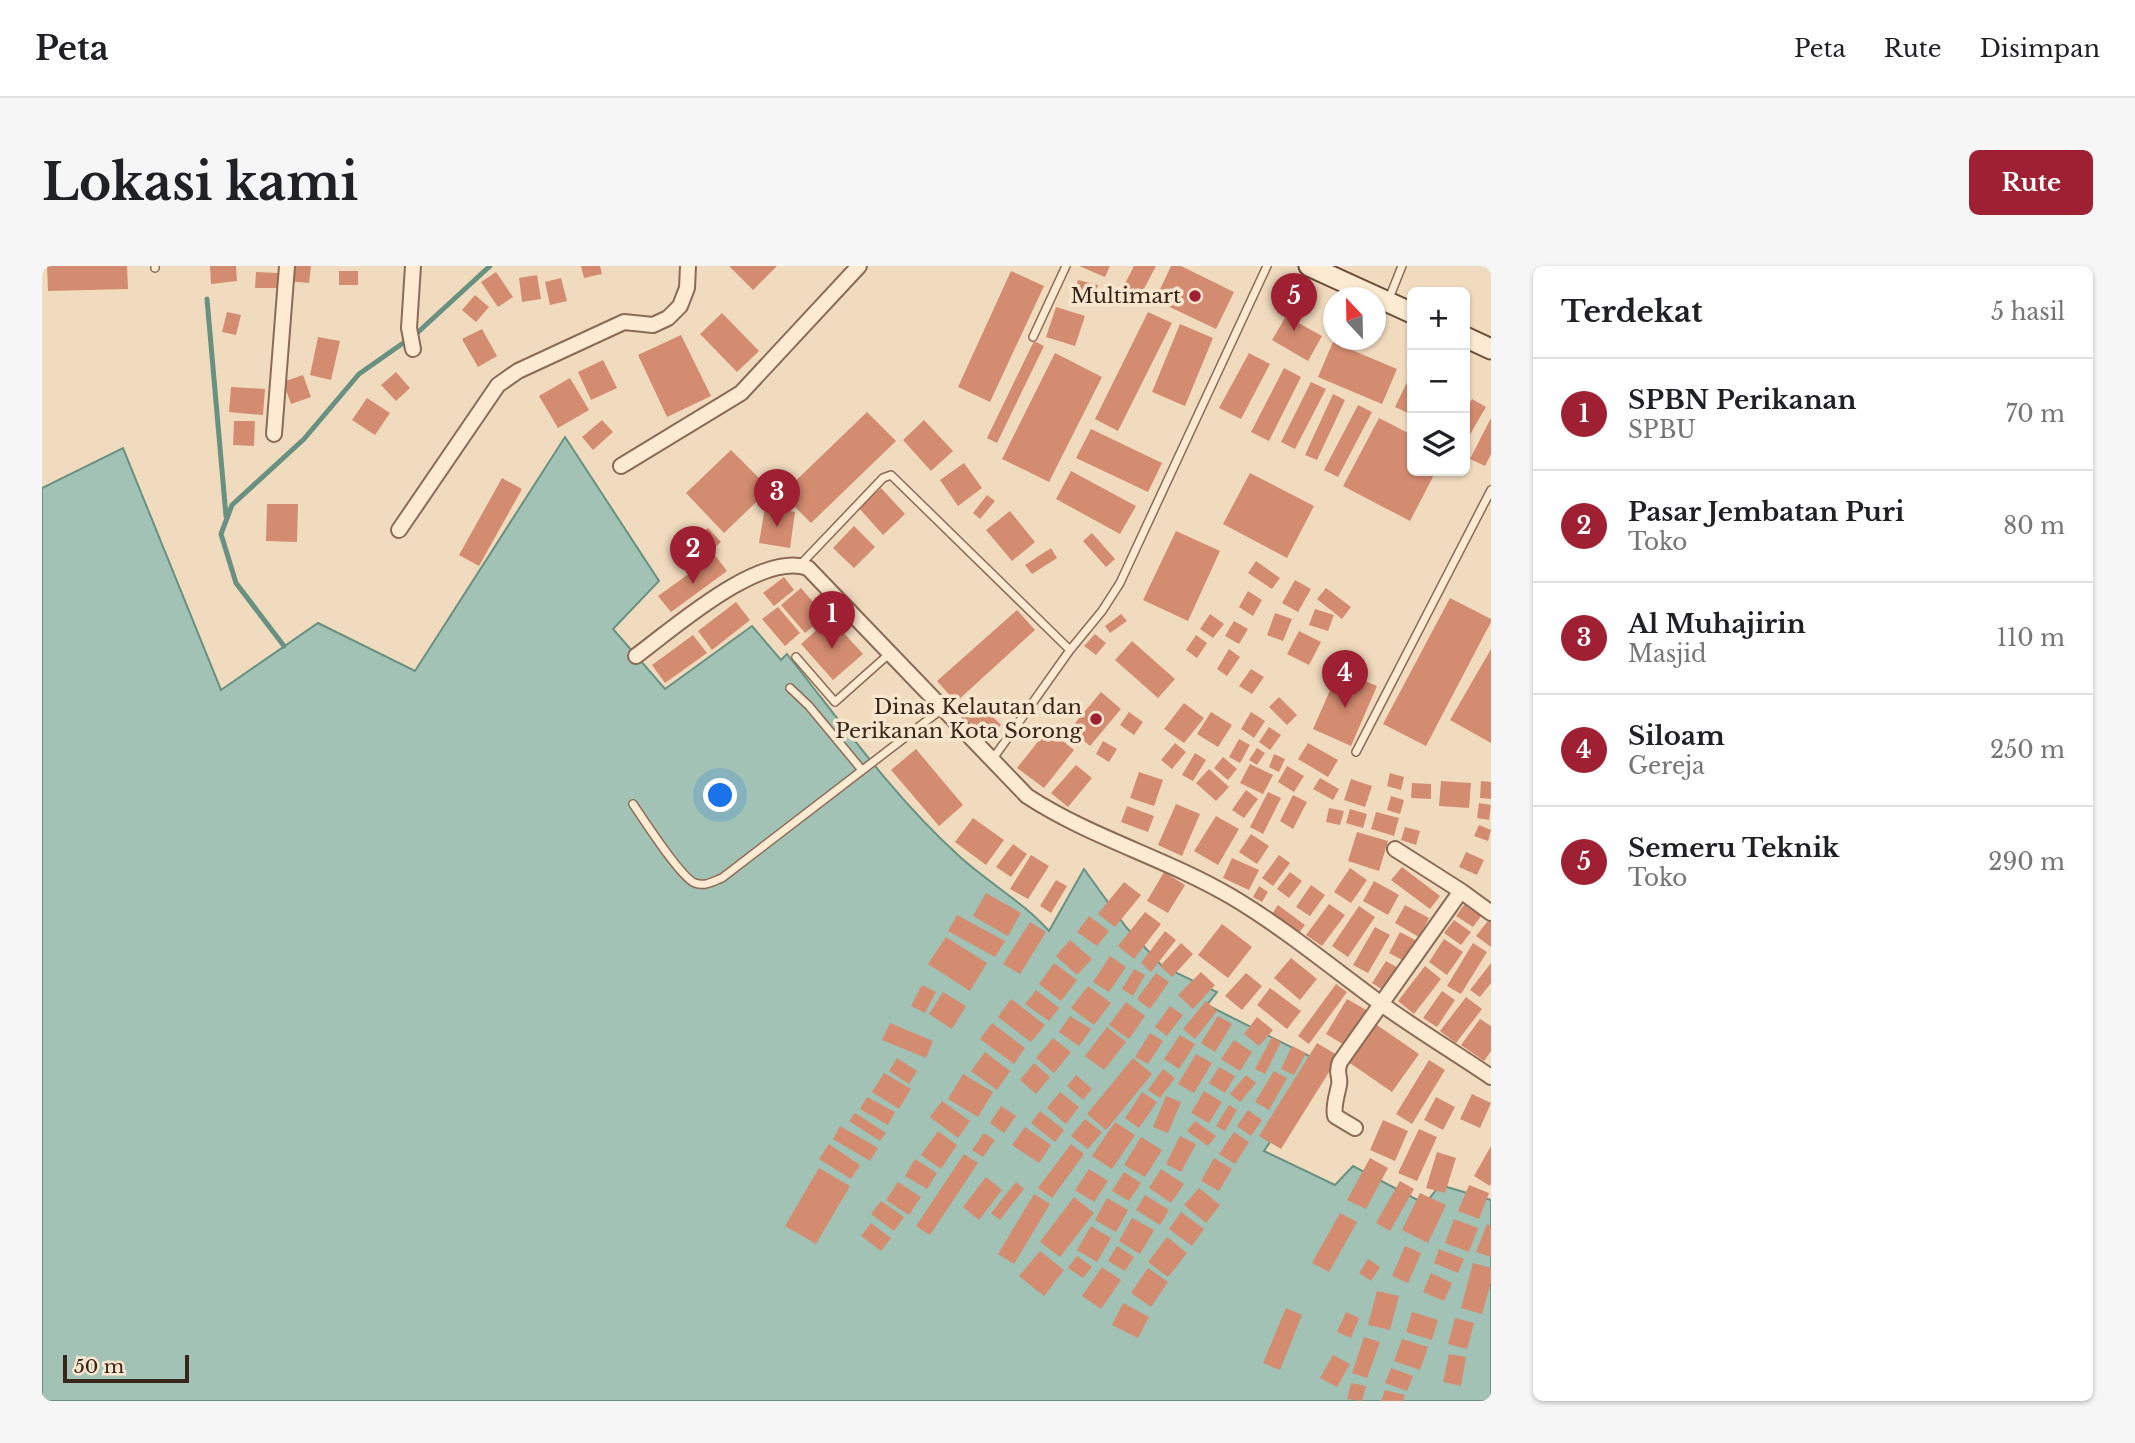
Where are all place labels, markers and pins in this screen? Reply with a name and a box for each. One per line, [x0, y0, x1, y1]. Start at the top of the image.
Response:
pin: 5 [1271, 273, 1317, 331]
place label: Multimart [1070, 283, 1181, 309]
marker: Multimart [1187, 288, 1203, 304]
pin: 3 [754, 469, 800, 527]
pin: 2 [670, 526, 716, 584]
pin: 1 [809, 591, 855, 649]
pin: 4 [1322, 650, 1368, 708]
place label: Dinas Kelautan dan Perikanan Kota Sorong [835, 694, 1082, 744]
marker: Dinas Kelautan dan Perikanan Kota Sorong [1088, 711, 1104, 727]

